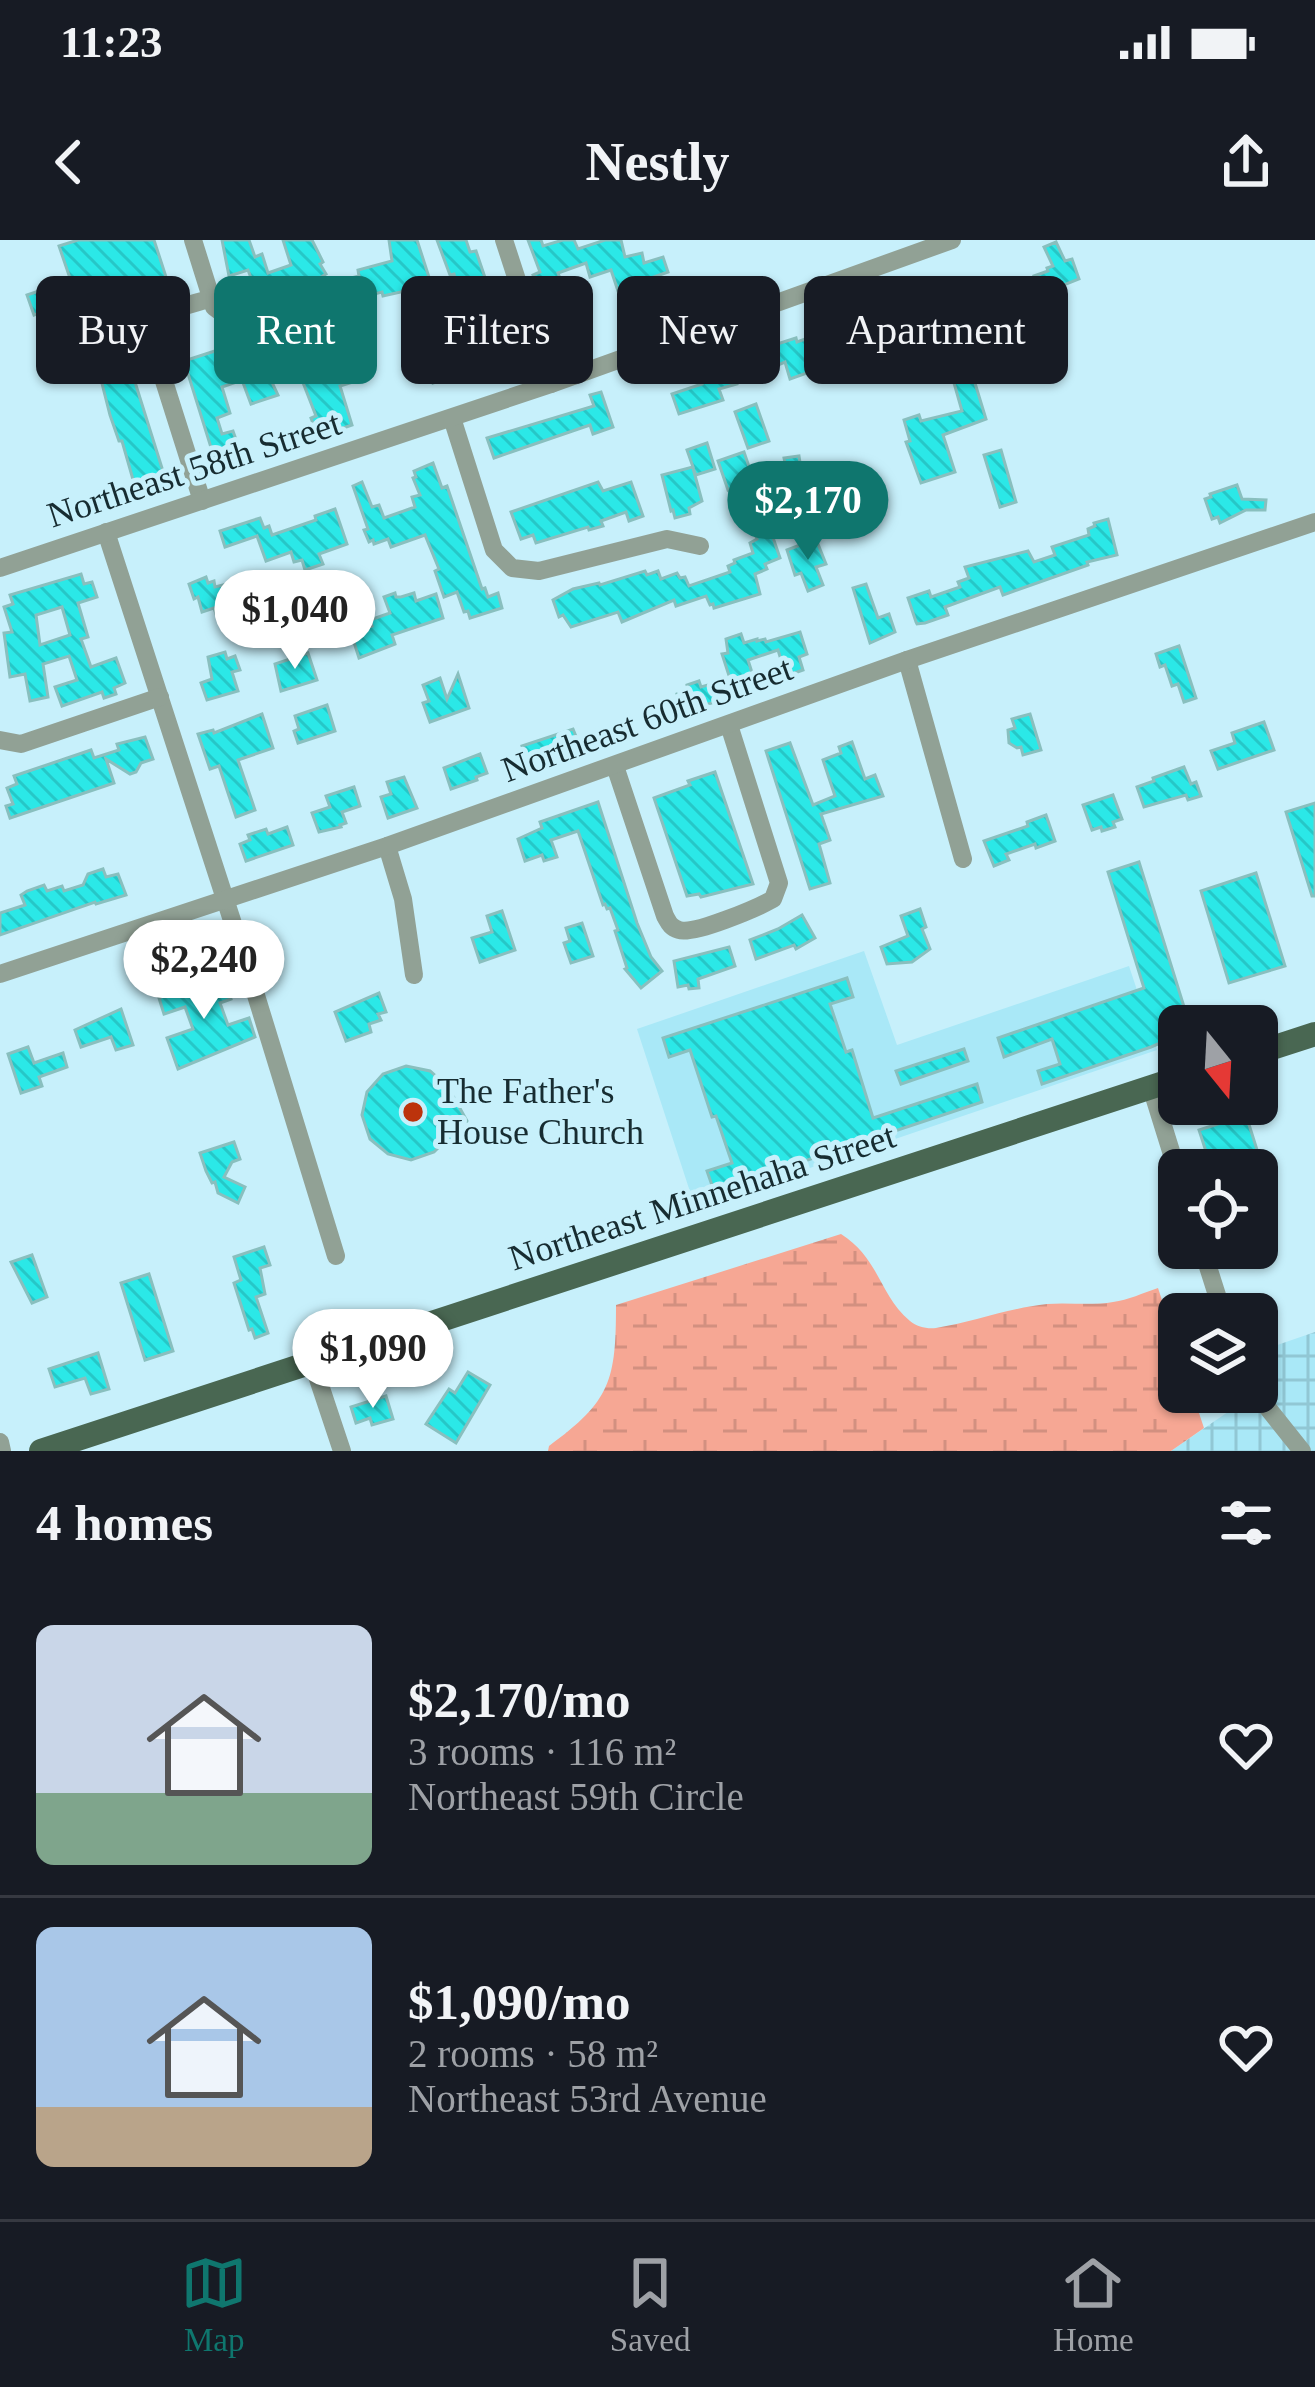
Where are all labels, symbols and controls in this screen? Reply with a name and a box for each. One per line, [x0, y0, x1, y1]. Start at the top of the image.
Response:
text: 11:23 [60, 17, 163, 67]
icon: back [36, 129, 102, 195]
icon: share [1213, 129, 1279, 195]
text: Nestly [586, 132, 729, 192]
chip: Buy [36, 276, 190, 384]
chip: Rent [214, 276, 377, 384]
chip: Filters [401, 276, 593, 384]
chip: New [617, 276, 780, 384]
chip: Apartment [804, 276, 1068, 384]
street label: Northeast 58th Street [42, 403, 346, 535]
pin: $2,170 [710, 461, 906, 563]
text: $2,170 [754, 478, 862, 521]
pin: $1,040 [197, 570, 393, 672]
text: $1,040 [241, 587, 349, 630]
street label: Northeast 60th Street [496, 648, 798, 790]
pin: $2,240 [106, 920, 302, 1022]
text: $2,240 [150, 937, 258, 980]
north arrow [1158, 1005, 1278, 1125]
map controls [1158, 1005, 1278, 1413]
place label: The Father's House Church [437, 1071, 644, 1152]
marker: The Father's House Church [400, 1099, 426, 1125]
street label: Northeast Minnehaha Street [504, 1116, 900, 1278]
button: locate [1158, 1149, 1278, 1269]
button: layers [1158, 1293, 1278, 1413]
pin: $1,090 [275, 1309, 471, 1411]
text: $1,090 [319, 1326, 427, 1369]
icon: filters [1213, 1490, 1279, 1556]
text: 4 homes [36, 1495, 213, 1551]
text: $2,170/mo [408, 1672, 630, 1728]
icon: home [132, 1673, 276, 1817]
icon: heart [1213, 1712, 1279, 1778]
text: 3 rooms · 116 m² [408, 1730, 676, 1773]
text: Northeast 59th Circle [408, 1775, 744, 1818]
text: $1,090/mo [408, 1974, 630, 2030]
icon: home [132, 1975, 276, 2119]
icon: heart [1213, 2014, 1279, 2080]
text: 2 rooms · 58 m² [408, 2032, 658, 2075]
text: Northeast 53rd Avenue [408, 2077, 767, 2120]
tab: Map [181, 2250, 247, 2359]
tab: Saved [610, 2250, 691, 2359]
tab: Home [1053, 2250, 1134, 2359]

